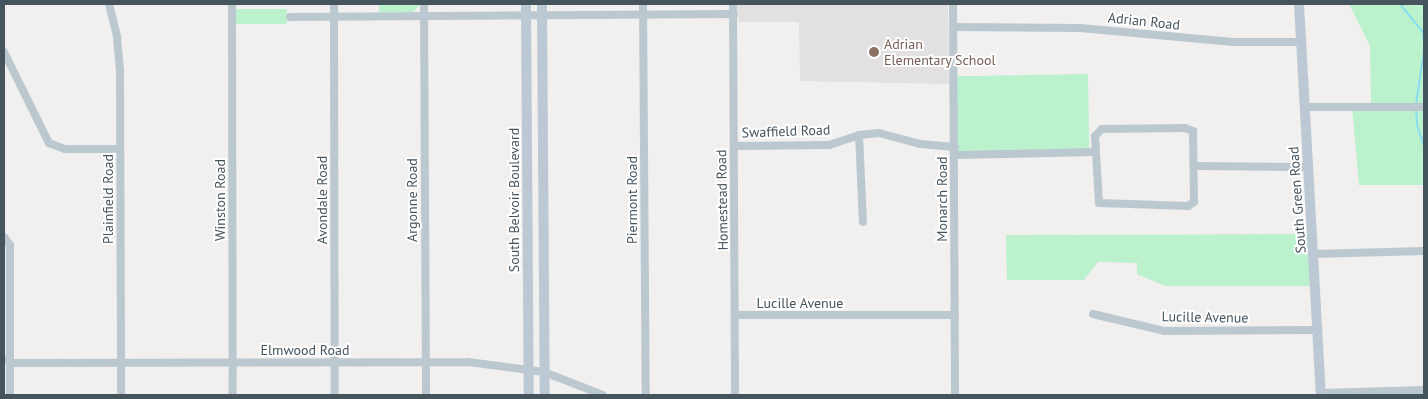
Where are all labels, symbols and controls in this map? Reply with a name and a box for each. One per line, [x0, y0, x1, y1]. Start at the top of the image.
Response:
street label: Adrian Road [1107, 9, 1181, 33]
place label: Adrian Elementary School [884, 36, 996, 68]
marker: Adrian Elementary School [868, 46, 880, 58]
street label: Swaffield Road [741, 121, 831, 141]
street label: South Belvoir Boulevard [506, 128, 522, 272]
street label: South Green Road [1285, 146, 1309, 254]
street label: Homestead Road [713, 149, 731, 251]
street label: Plainfield Road [100, 154, 116, 244]
street label: Avondale Road [314, 156, 330, 244]
street label: Piermont Road [624, 156, 640, 244]
street label: Monarch Road [934, 156, 950, 242]
street label: Argonne Road [404, 158, 420, 242]
street label: Winston Road [212, 159, 228, 241]
street label: Lucille Avenue [756, 295, 844, 311]
street label: Lucille Avenue [1161, 308, 1249, 326]
street label: Elmwood Road [260, 342, 350, 358]

